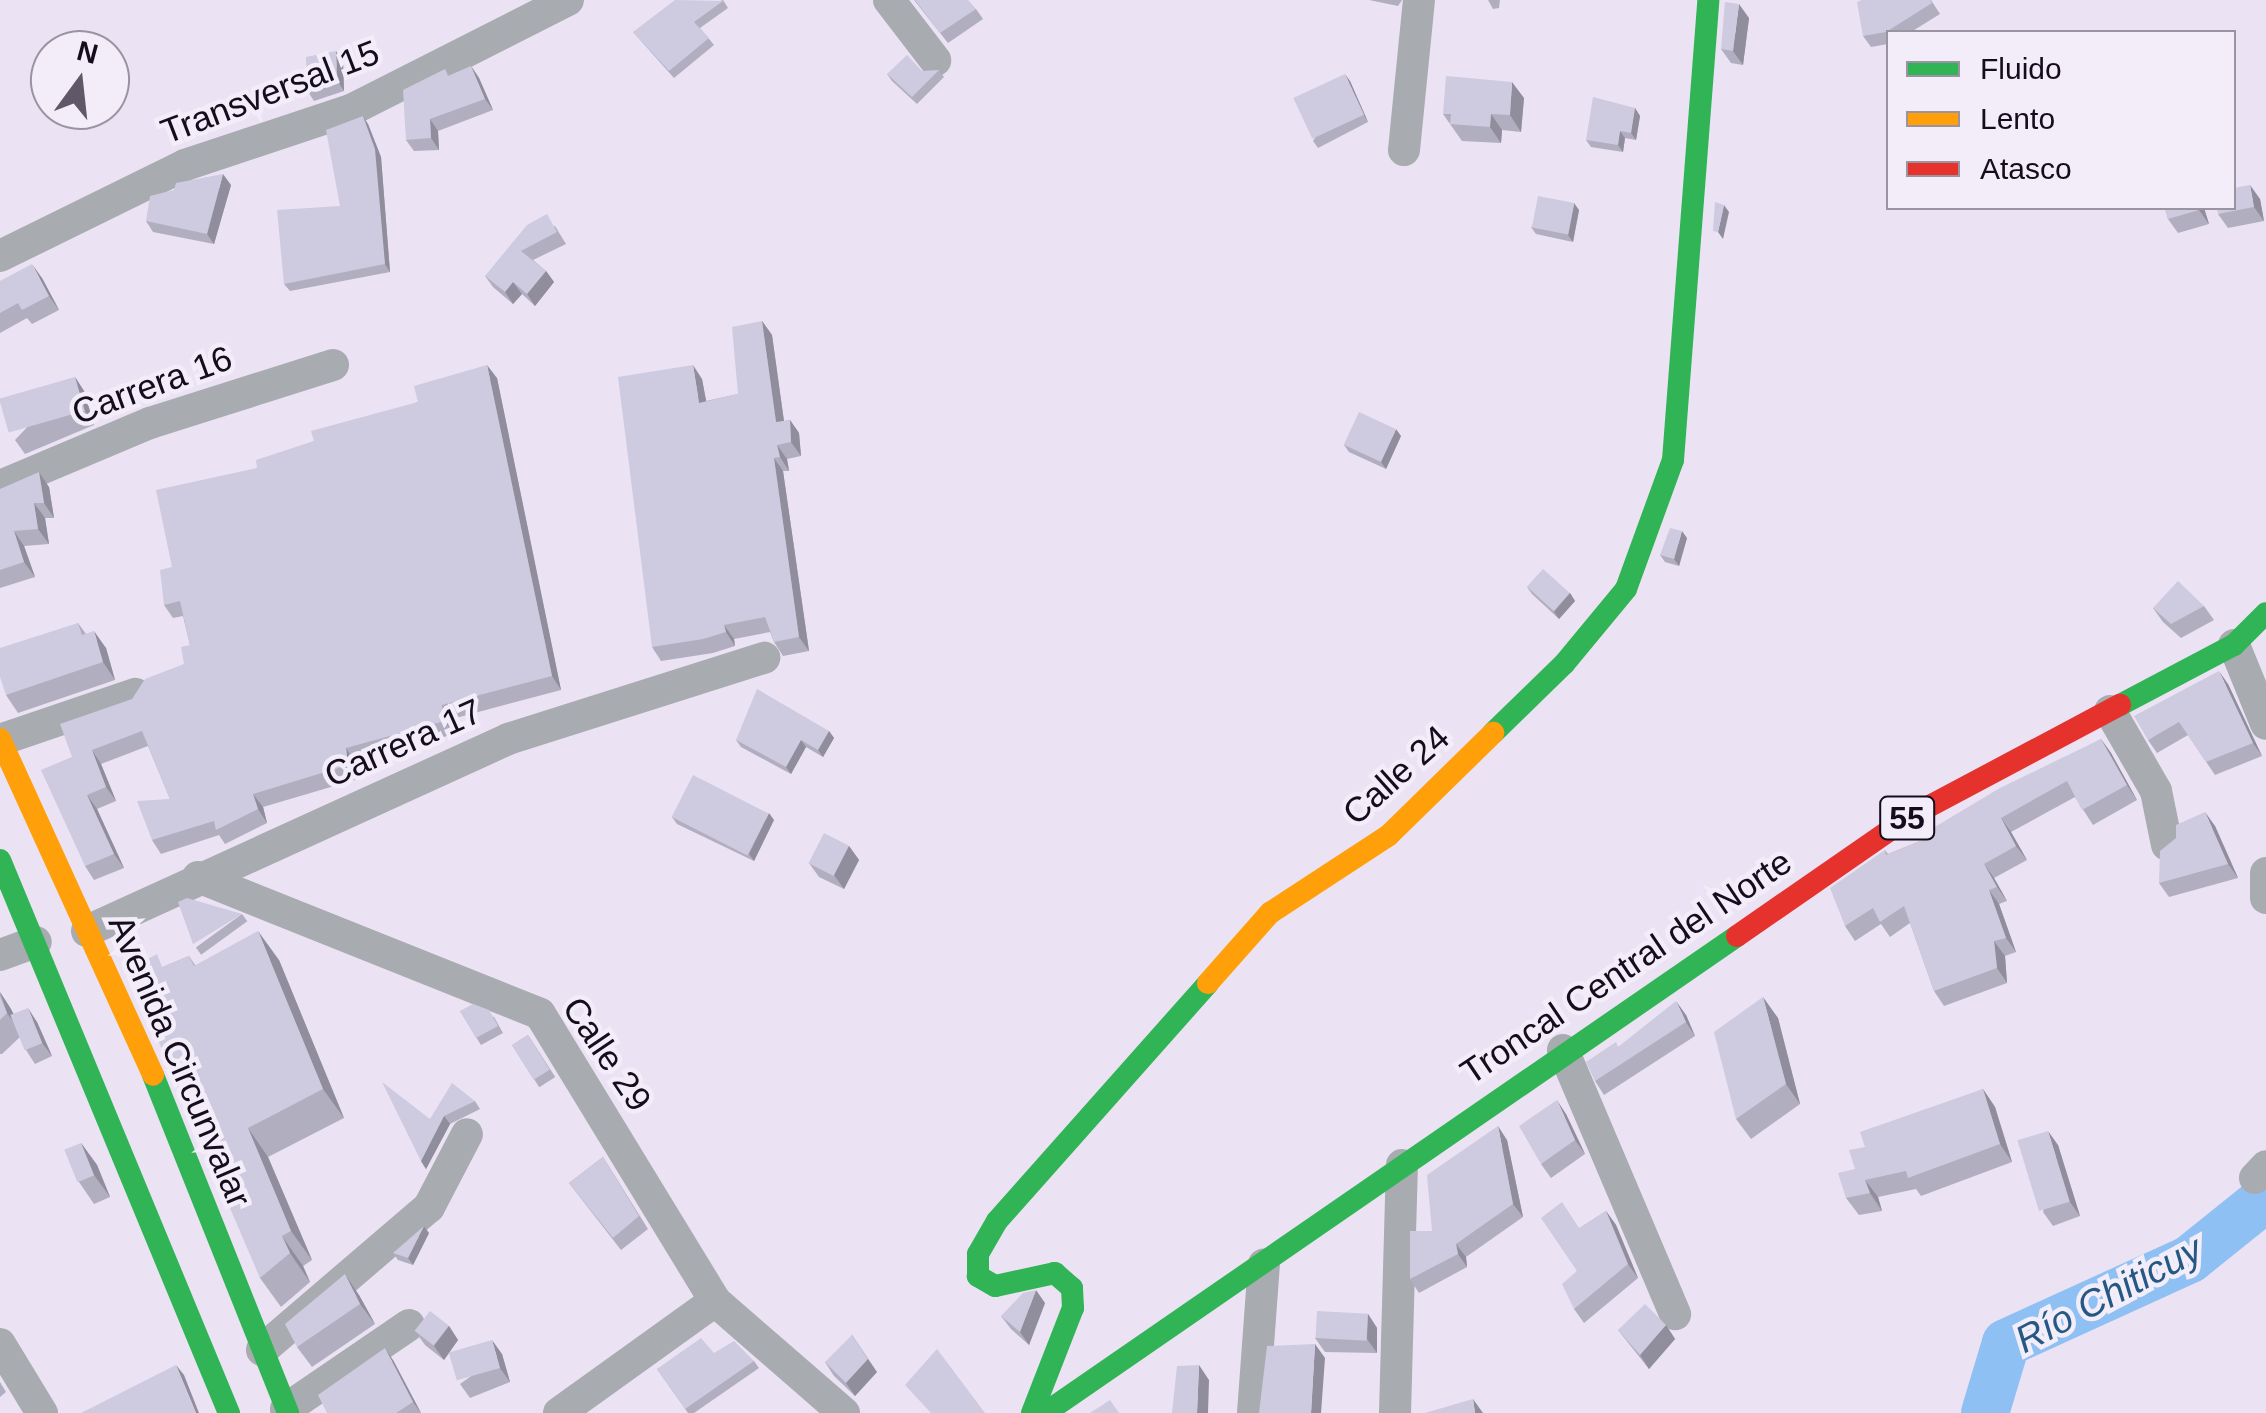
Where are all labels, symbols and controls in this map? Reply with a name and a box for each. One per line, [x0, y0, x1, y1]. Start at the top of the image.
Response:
north arrow [30, 30, 130, 130]
legend [1886, 30, 2236, 210]
street label: Transversal 15 [155, 31, 385, 153]
text: N [74, 35, 101, 70]
text: Fluido [1980, 52, 2062, 85]
text: Lento [1980, 102, 2055, 135]
text: Atasco [1980, 152, 2072, 185]
street label: Carrera 16 [66, 337, 238, 433]
street label: Carrera 17 [318, 690, 488, 796]
street label: Calle 24 [1334, 716, 1458, 834]
road number: 55 [1877, 791, 1937, 845]
street label: Troncal Central del Norte [1453, 841, 1799, 1093]
street label: Avenida Circunvalar [100, 909, 260, 1213]
street label: Calle 29 [554, 989, 660, 1119]
water label: Río Chiticuy [2008, 1227, 2210, 1363]

